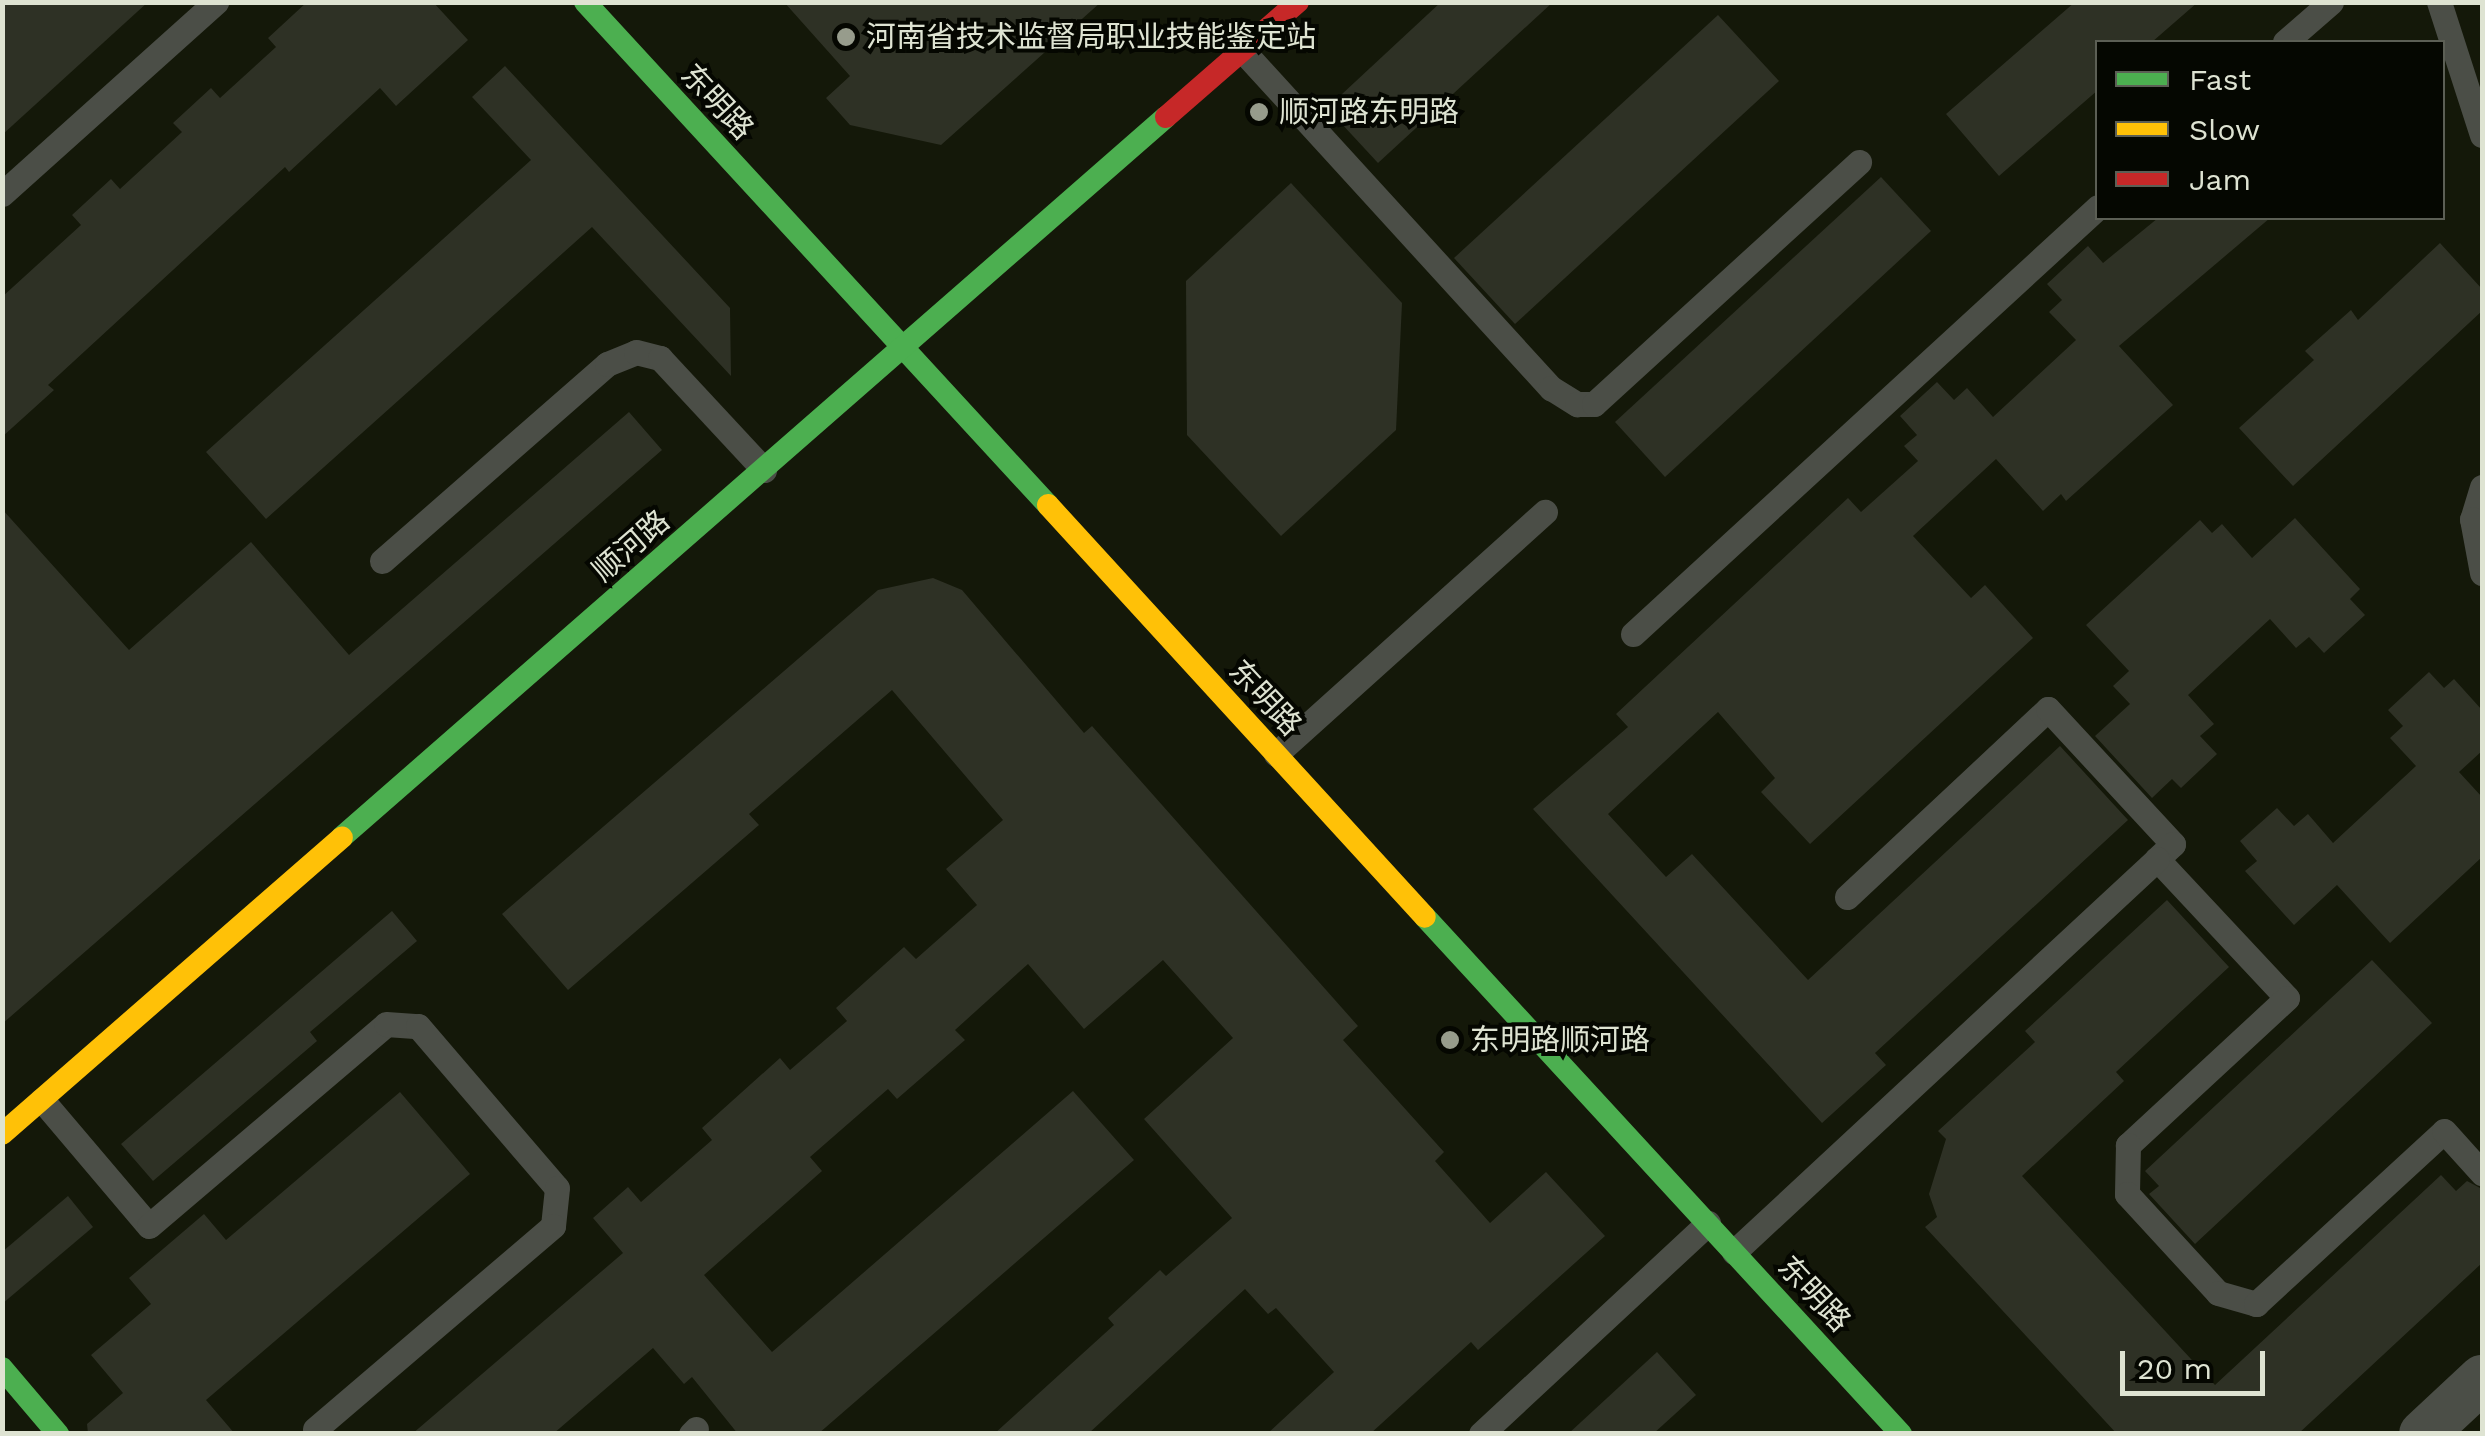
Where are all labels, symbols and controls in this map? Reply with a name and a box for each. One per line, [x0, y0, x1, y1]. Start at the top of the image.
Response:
place label: 河南省技术监督局职业技能鉴定站 [866, 19, 1316, 55]
marker: 河南省技术监督局职业技能鉴定站 [835, 26, 857, 48]
legend [2095, 40, 2445, 220]
street label: 东明路 [673, 57, 761, 147]
text: Fast [2189, 62, 2251, 97]
place label: 顺河路东明路 [1279, 94, 1459, 130]
marker: 顺河路东明路 [1248, 101, 1270, 123]
text: Slow [2189, 112, 2260, 147]
text: Jam [2189, 162, 2251, 197]
street label: 顺河路 [585, 503, 677, 589]
street label: 东明路 [1221, 653, 1309, 743]
place label: 东明路顺河路 [1470, 1022, 1650, 1058]
marker: 东明路顺河路 [1439, 1029, 1461, 1051]
street label: 东明路 [1770, 1249, 1858, 1339]
scale bar [2125, 1331, 2270, 1393]
text: 20 m [2137, 1351, 2212, 1386]

